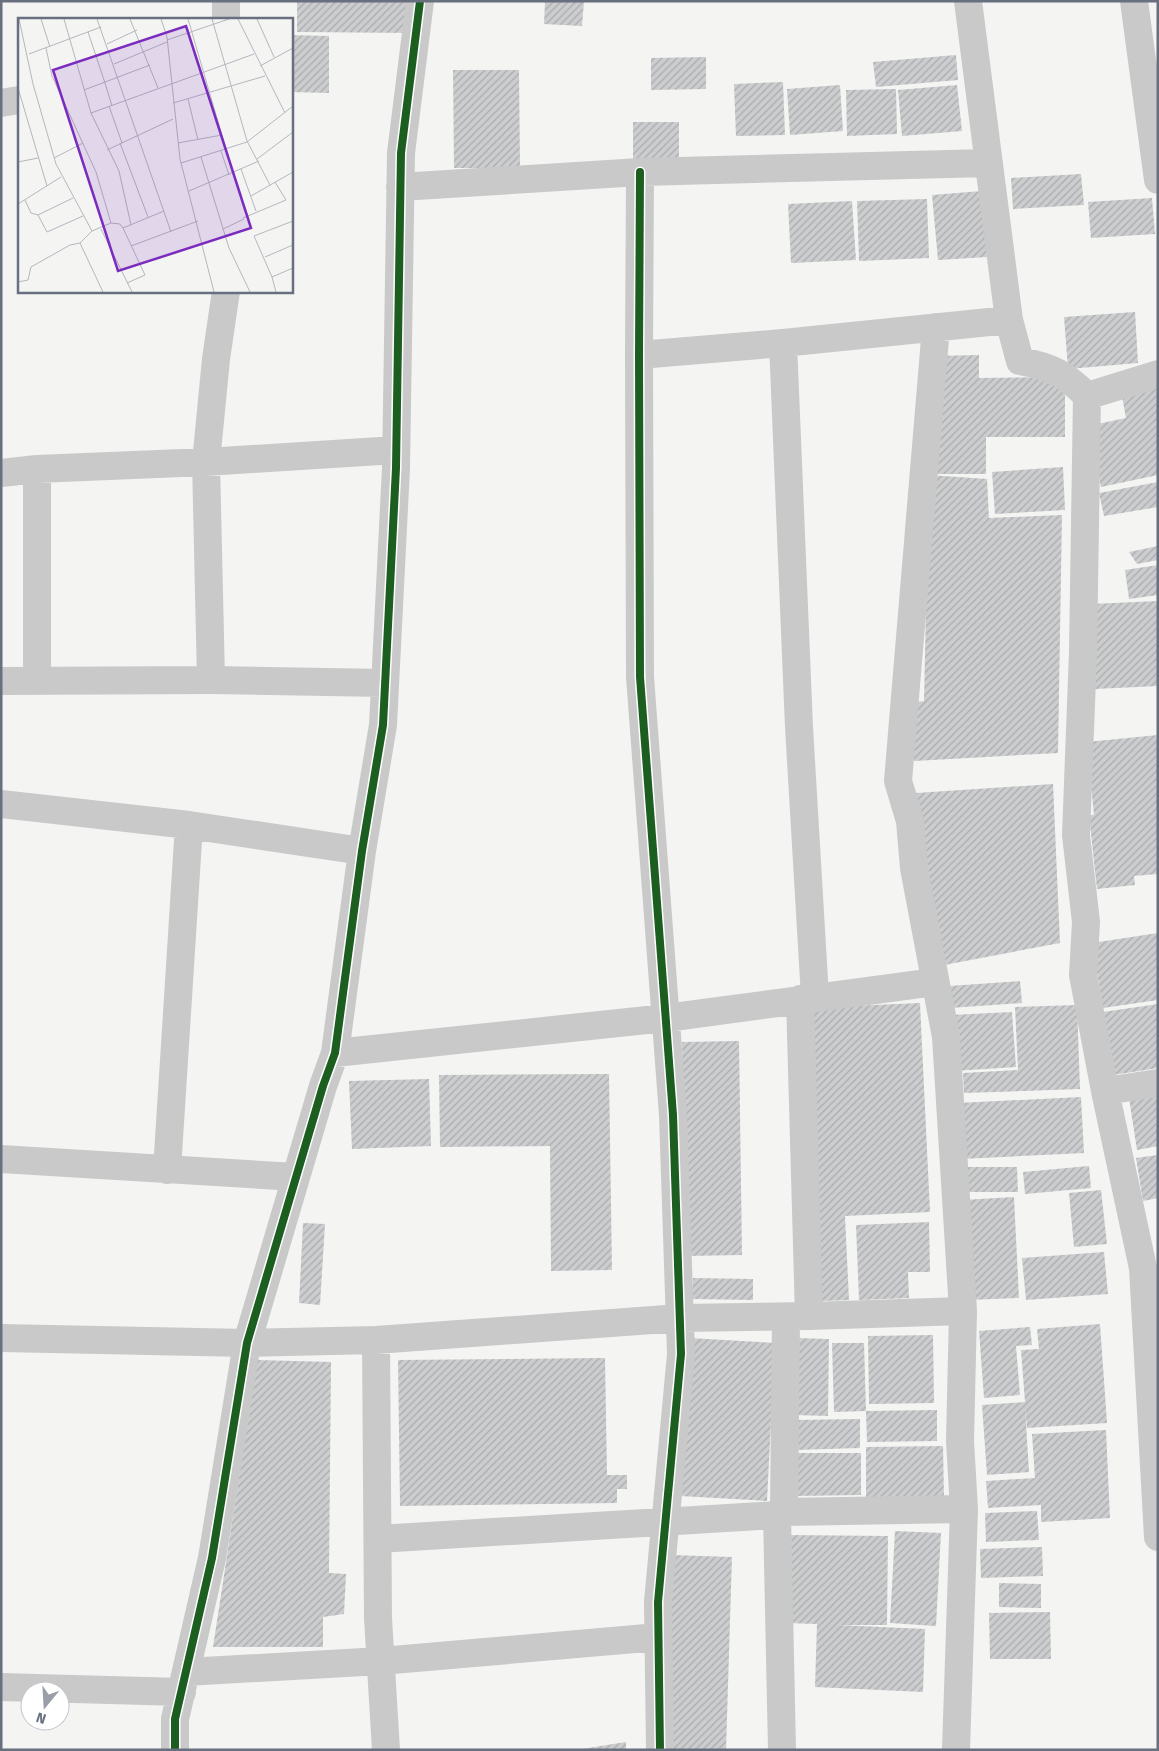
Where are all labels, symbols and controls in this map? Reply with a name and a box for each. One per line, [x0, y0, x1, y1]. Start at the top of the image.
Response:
inset map [18, 18, 292, 292]
north arrow [20, 1681, 70, 1731]
text: N [34, 1708, 48, 1727]

